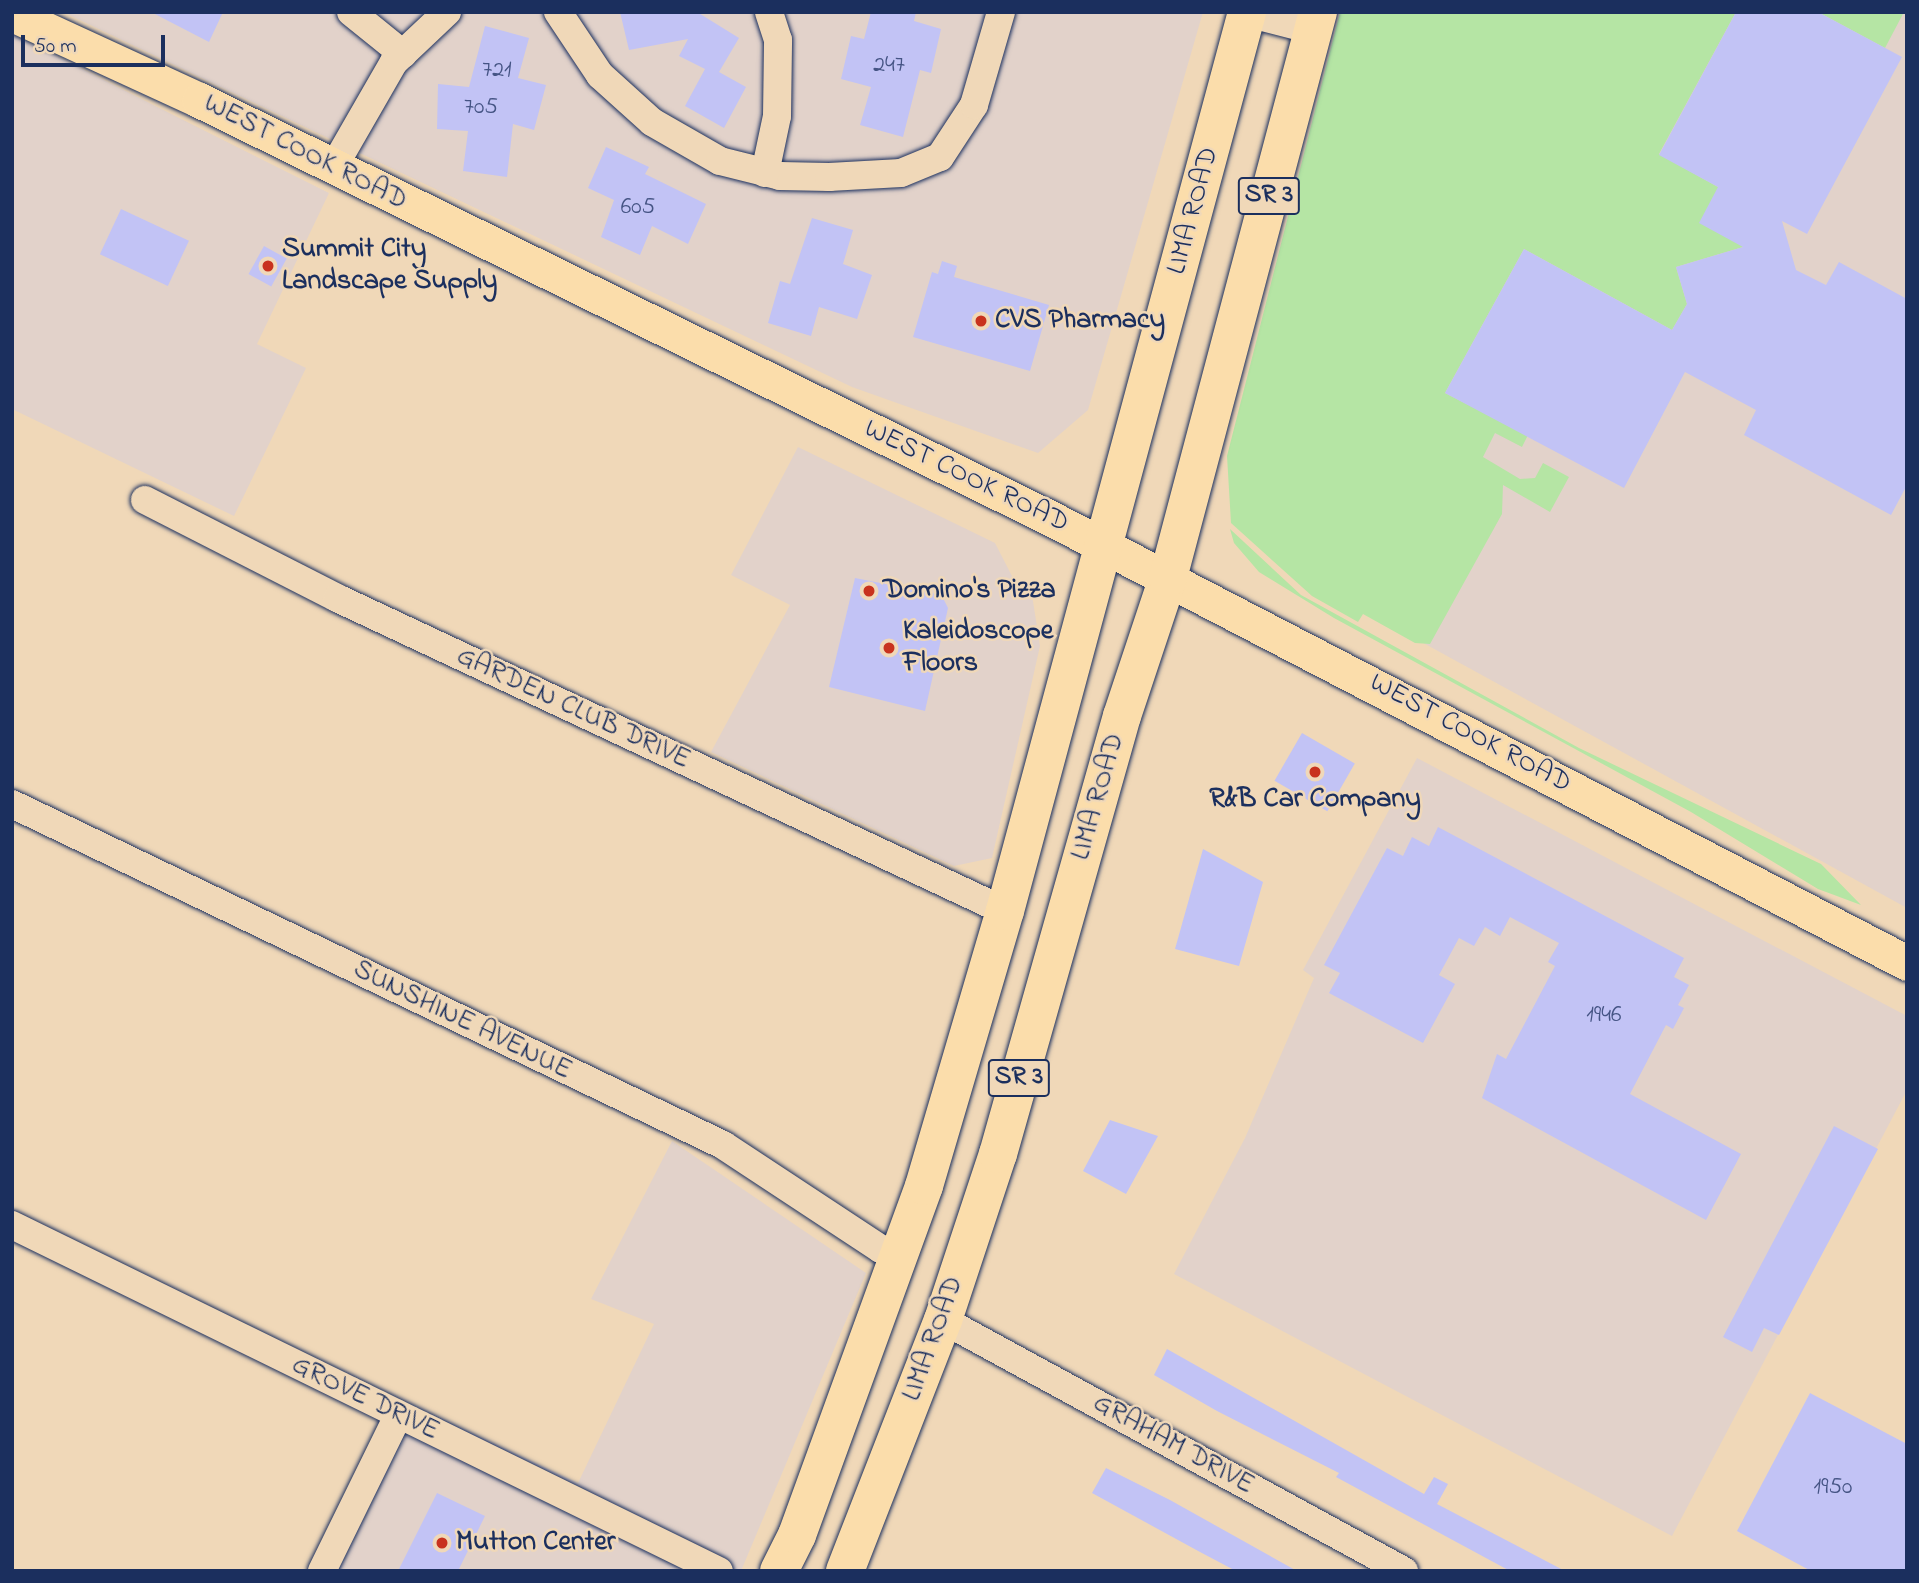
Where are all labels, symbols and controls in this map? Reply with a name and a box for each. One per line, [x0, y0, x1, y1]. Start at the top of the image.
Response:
scale bar [24, 21, 168, 65]
text: 50 m [34, 32, 77, 62]
house number: 247 [873, 52, 905, 80]
house number: 721 [482, 57, 512, 85]
street label: WEST COOK ROAD [198, 87, 412, 219]
house number: 705 [464, 94, 498, 122]
street label: LIMA ROAD [1161, 144, 1227, 278]
road number: SR 3 [1238, 174, 1300, 218]
house number: 605 [621, 194, 655, 222]
place label: Summit City Landscape Supply [282, 233, 497, 299]
marker: Summit City Landscape Supply [260, 258, 276, 274]
place label: CVS Pharmacy [995, 304, 1165, 338]
marker: CVS Pharmacy [973, 313, 989, 329]
street label: WEST COOK ROAD [858, 413, 1074, 541]
place label: Domino's Pizza [883, 574, 1056, 608]
marker: Domino's Pizza [861, 583, 877, 599]
place label: Kaleidoscope Floors [903, 615, 1053, 681]
street label: GARDEN CLUB DRIVE [451, 640, 695, 778]
marker: Kaleidoscope Floors [881, 640, 897, 656]
street label: WEST COOK ROAD [1363, 667, 1577, 801]
street label: LIMA ROAD [1065, 730, 1133, 864]
marker: R&B Car Company [1307, 764, 1323, 780]
place label: R&B Car Company [1209, 783, 1421, 817]
street label: SUNSHINE AVENUE [347, 953, 577, 1089]
house number: 1946 [1586, 1002, 1622, 1030]
road number: SR 3 [988, 1056, 1050, 1100]
street label: LIMA ROAD [896, 1272, 972, 1406]
street label: GROVE DRIVE [286, 1349, 444, 1449]
street label: GRAHAM DRIVE [1087, 1387, 1259, 1503]
house number: 1950 [1814, 1474, 1852, 1502]
place label: Mutton Center [456, 1526, 615, 1560]
marker: Mutton Center [434, 1535, 450, 1551]

